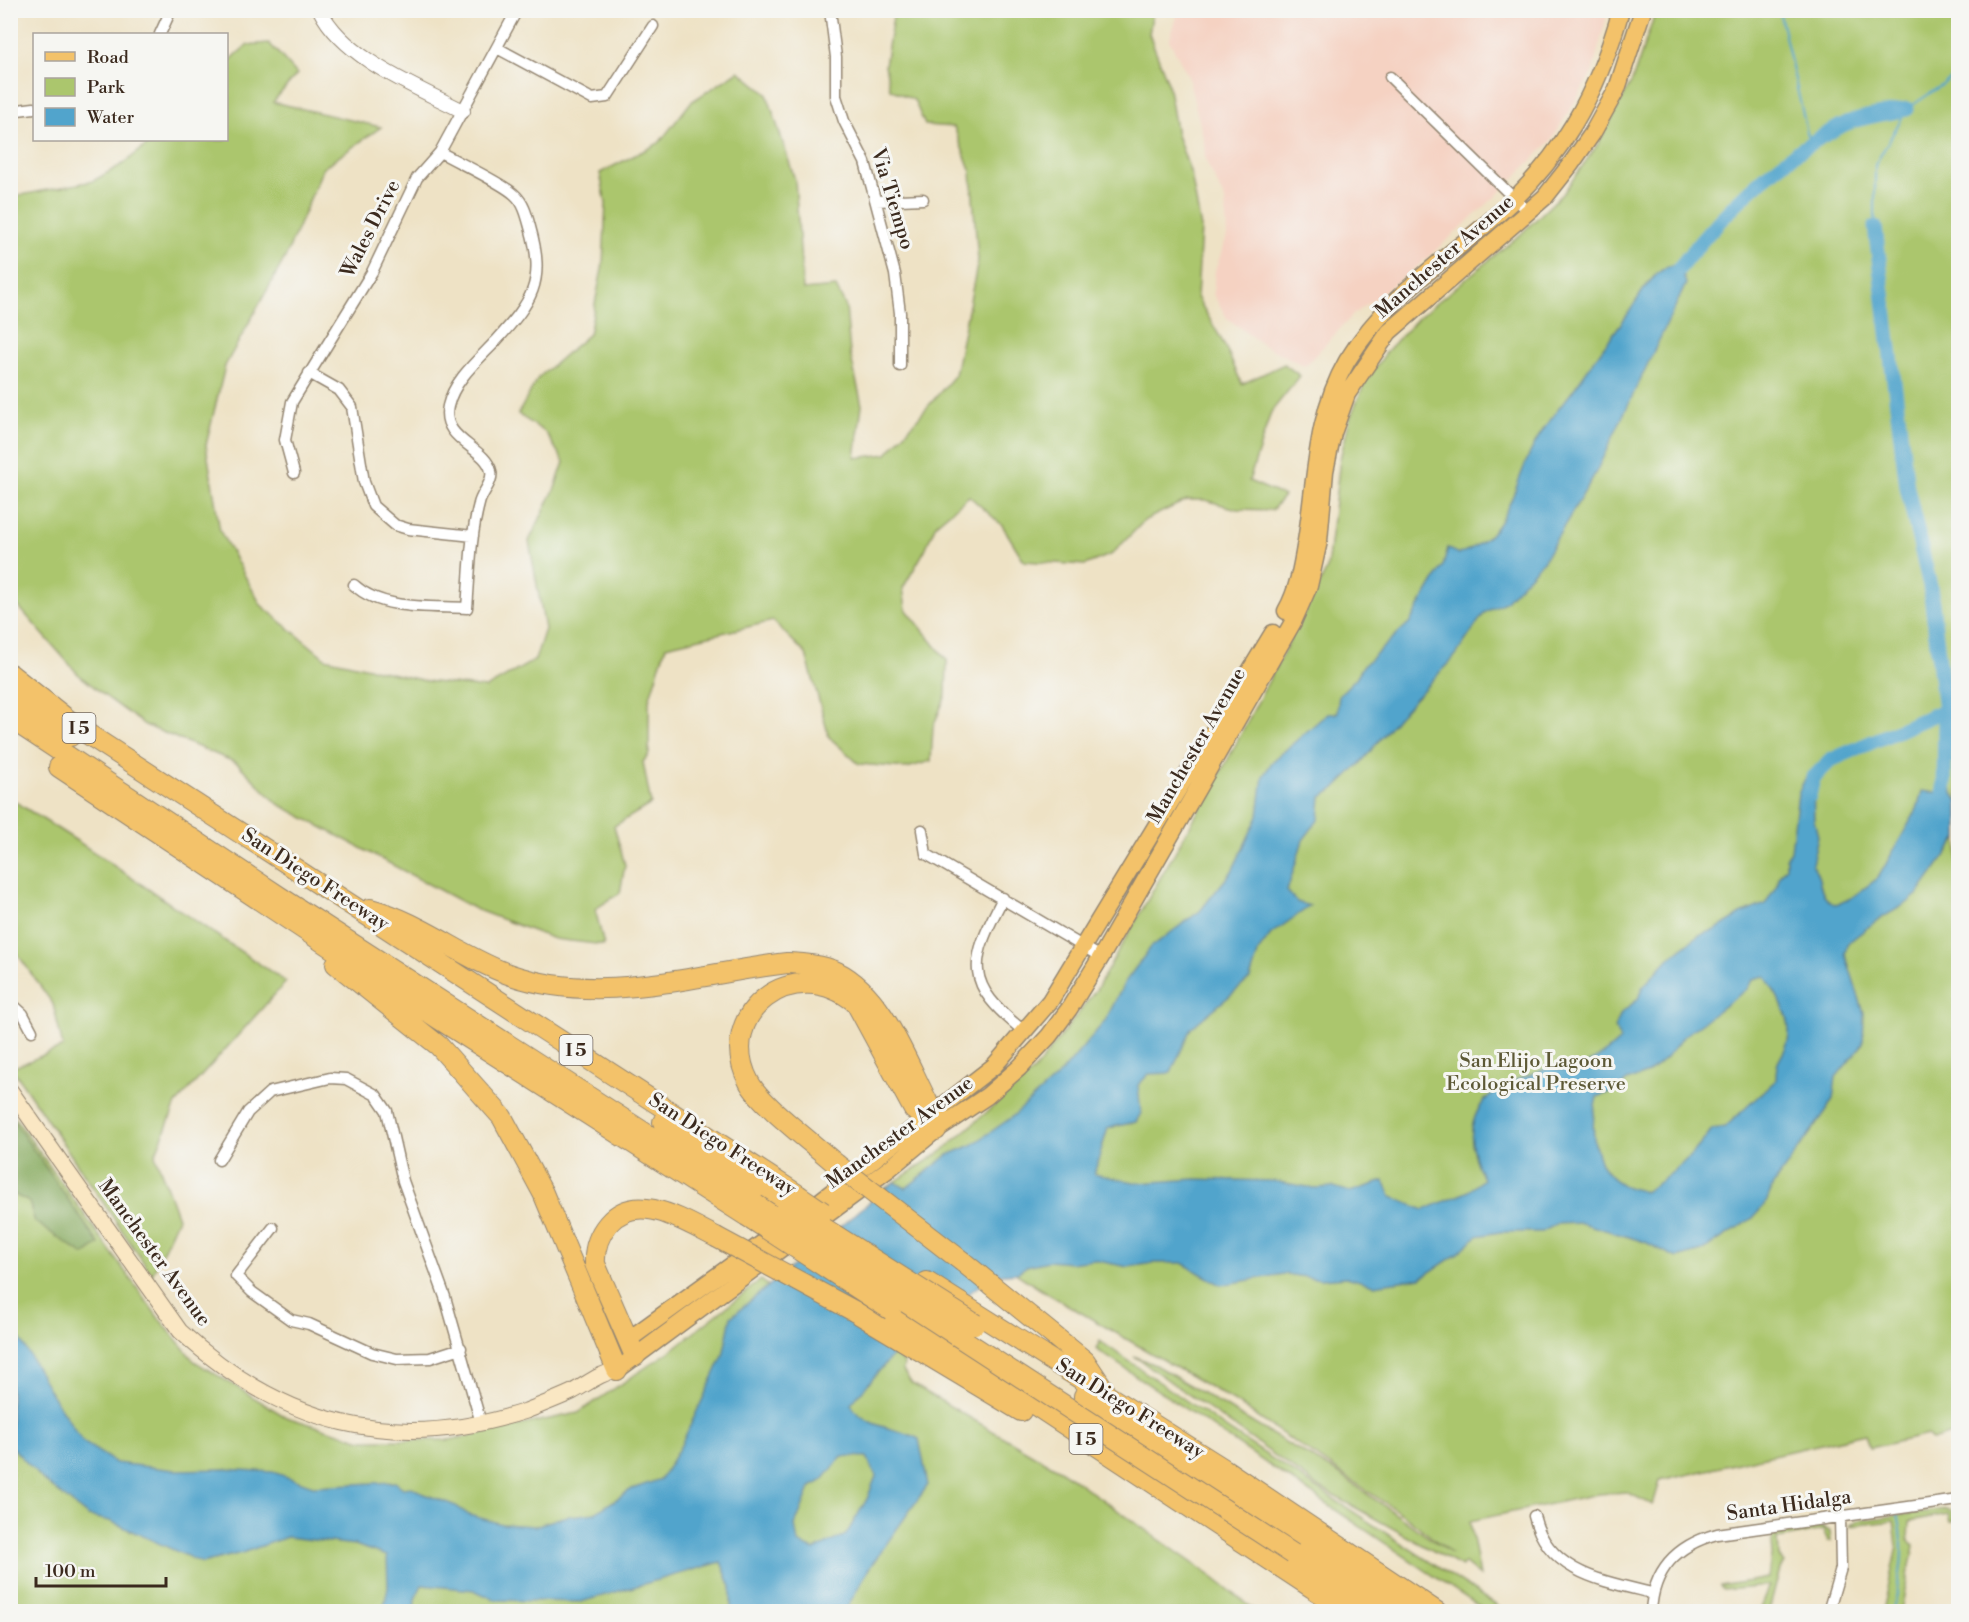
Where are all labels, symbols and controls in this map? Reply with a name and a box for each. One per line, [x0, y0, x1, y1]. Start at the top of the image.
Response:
legend [33, 33, 228, 141]
text: Road [87, 46, 130, 69]
text: Park [87, 76, 126, 99]
text: Water [86, 106, 135, 129]
street label: Via Tiempo [864, 144, 919, 253]
street label: Wales Drive [335, 176, 406, 283]
street label: Manchester Avenue [1370, 190, 1520, 324]
street label: Manchester Avenue [1142, 663, 1252, 829]
road number: I 5 [62, 713, 96, 743]
street label: San Diego Freeway [237, 823, 394, 937]
road number: I 5 [560, 1035, 592, 1065]
park label: San Elijo Lagoon Ecological Preserve [1446, 1049, 1626, 1097]
street label: Manchester Avenue [821, 1071, 979, 1195]
street label: San Diego Freeway [644, 1088, 801, 1202]
street label: Manchester Avenue [92, 1174, 216, 1332]
street label: San Diego Freeway [1051, 1353, 1209, 1465]
road number: I 5 [1070, 1424, 1102, 1454]
street label: Santa Hidalga [1725, 1485, 1854, 1527]
scale bar [36, 1550, 166, 1588]
text: 100 m [45, 1560, 96, 1583]

